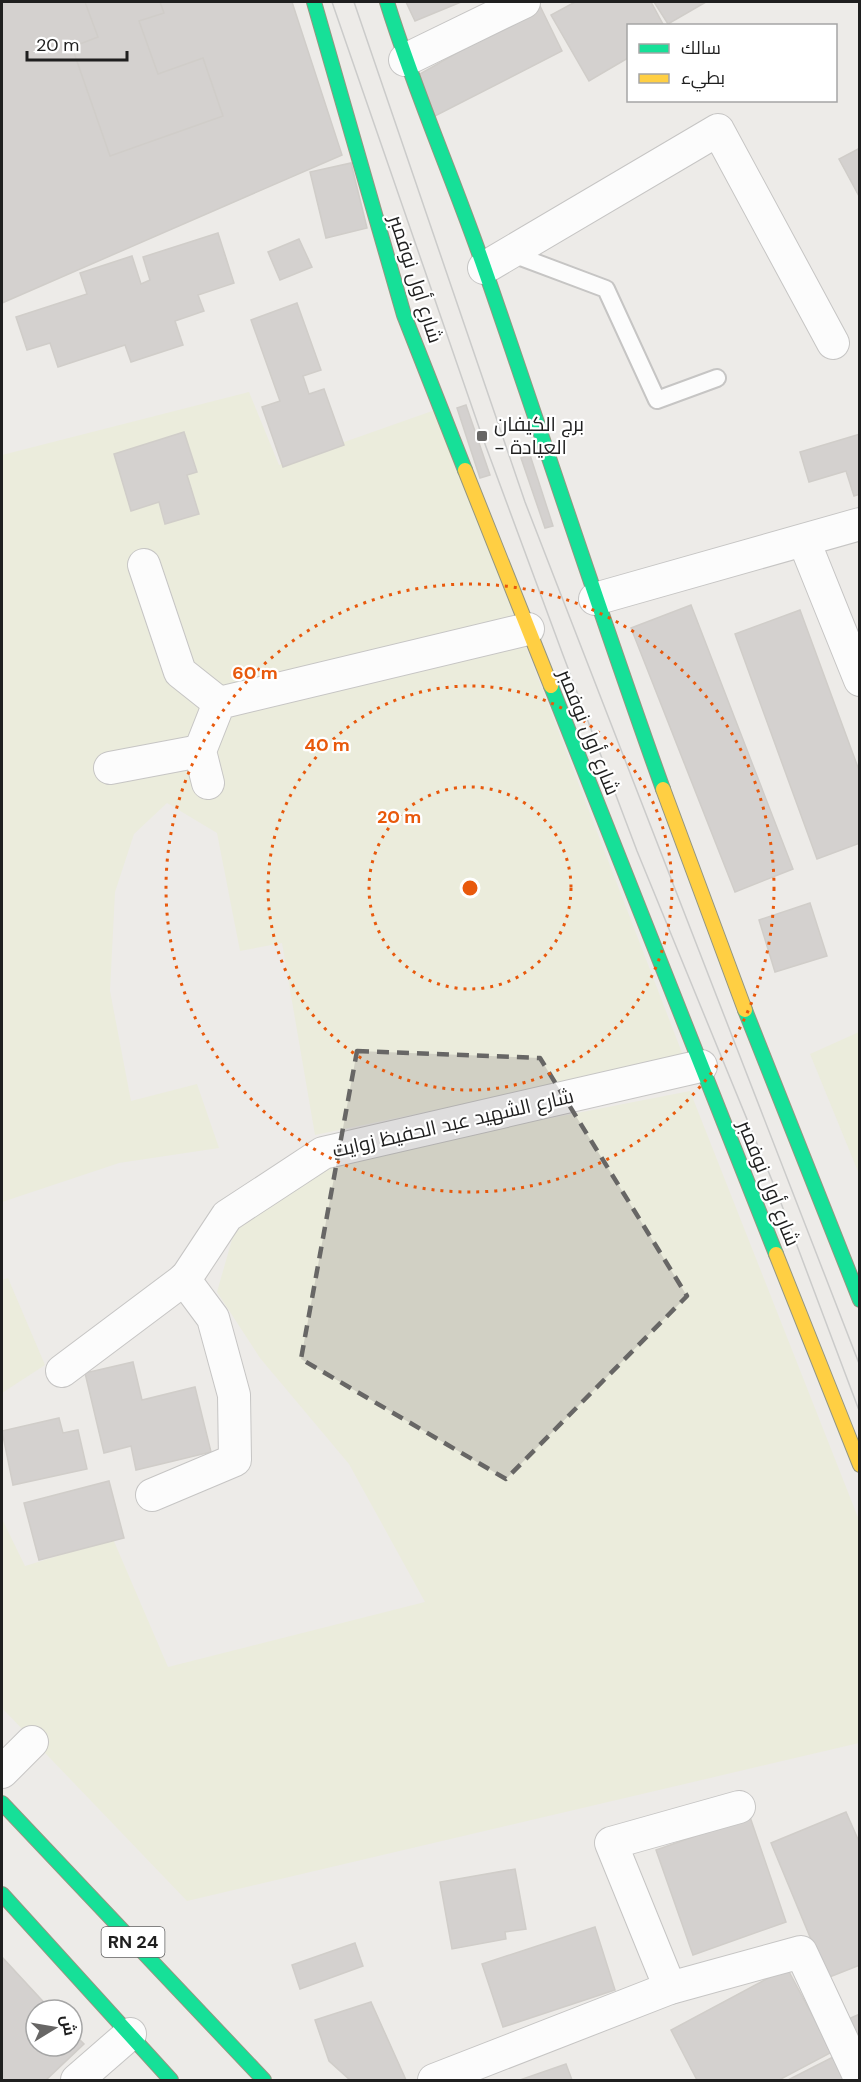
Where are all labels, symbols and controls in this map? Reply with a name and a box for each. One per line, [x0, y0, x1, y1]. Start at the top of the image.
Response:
scale bar [27, 24, 128, 62]
legend [627, 24, 837, 102]
text: 20 m [36, 33, 79, 57]
text: سالك [681, 36, 721, 60]
text: بطيء [681, 66, 725, 92]
street label: شارع أول نوفمبر [382, 211, 449, 347]
place label: برج الكيفان - العيادة [494, 411, 584, 460]
marker: برج الكيفان - العيادة [475, 429, 489, 443]
text: 60 m [232, 661, 278, 685]
street label: شارع أول نوفمبر [551, 664, 626, 799]
text: 40 m [304, 733, 350, 757]
text: 20 m [377, 805, 421, 829]
centre of rings [460, 878, 480, 898]
street label: شارع الشهيد عبد الحفيظ زوايت [330, 1083, 577, 1164]
street label: شارع أول نوفمبر [731, 1115, 806, 1250]
road number: RN 24 [102, 1927, 164, 1957]
north arrow [24, 1998, 84, 2058]
text: ش [56, 2013, 80, 2037]

